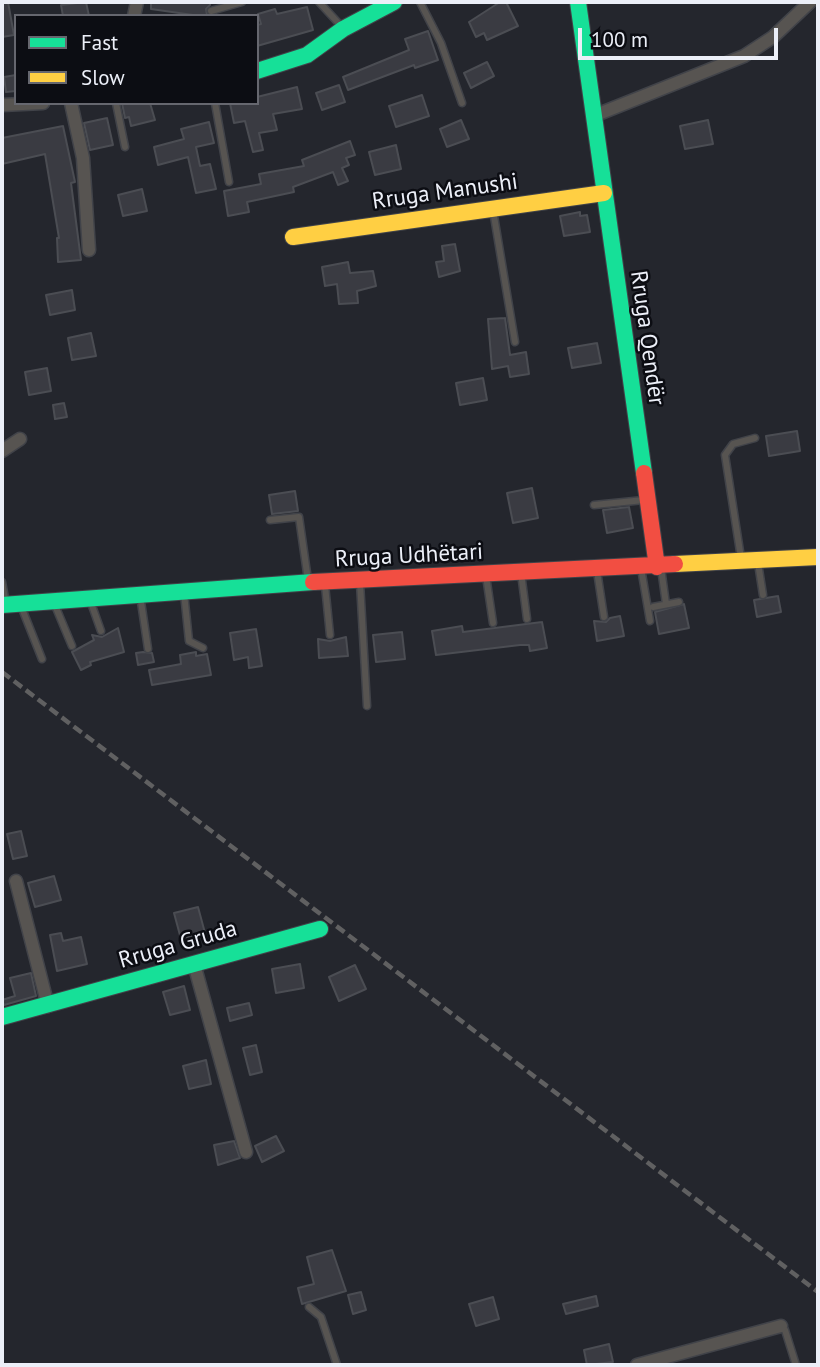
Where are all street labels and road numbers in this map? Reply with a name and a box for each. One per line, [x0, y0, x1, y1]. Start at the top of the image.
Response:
street label: Rruga Manushi [371, 168, 519, 216]
street label: Rruga Qendër [624, 269, 670, 407]
street label: Rruga Udhëtari [334, 538, 484, 574]
street label: Rruga Gruda [116, 915, 240, 975]

